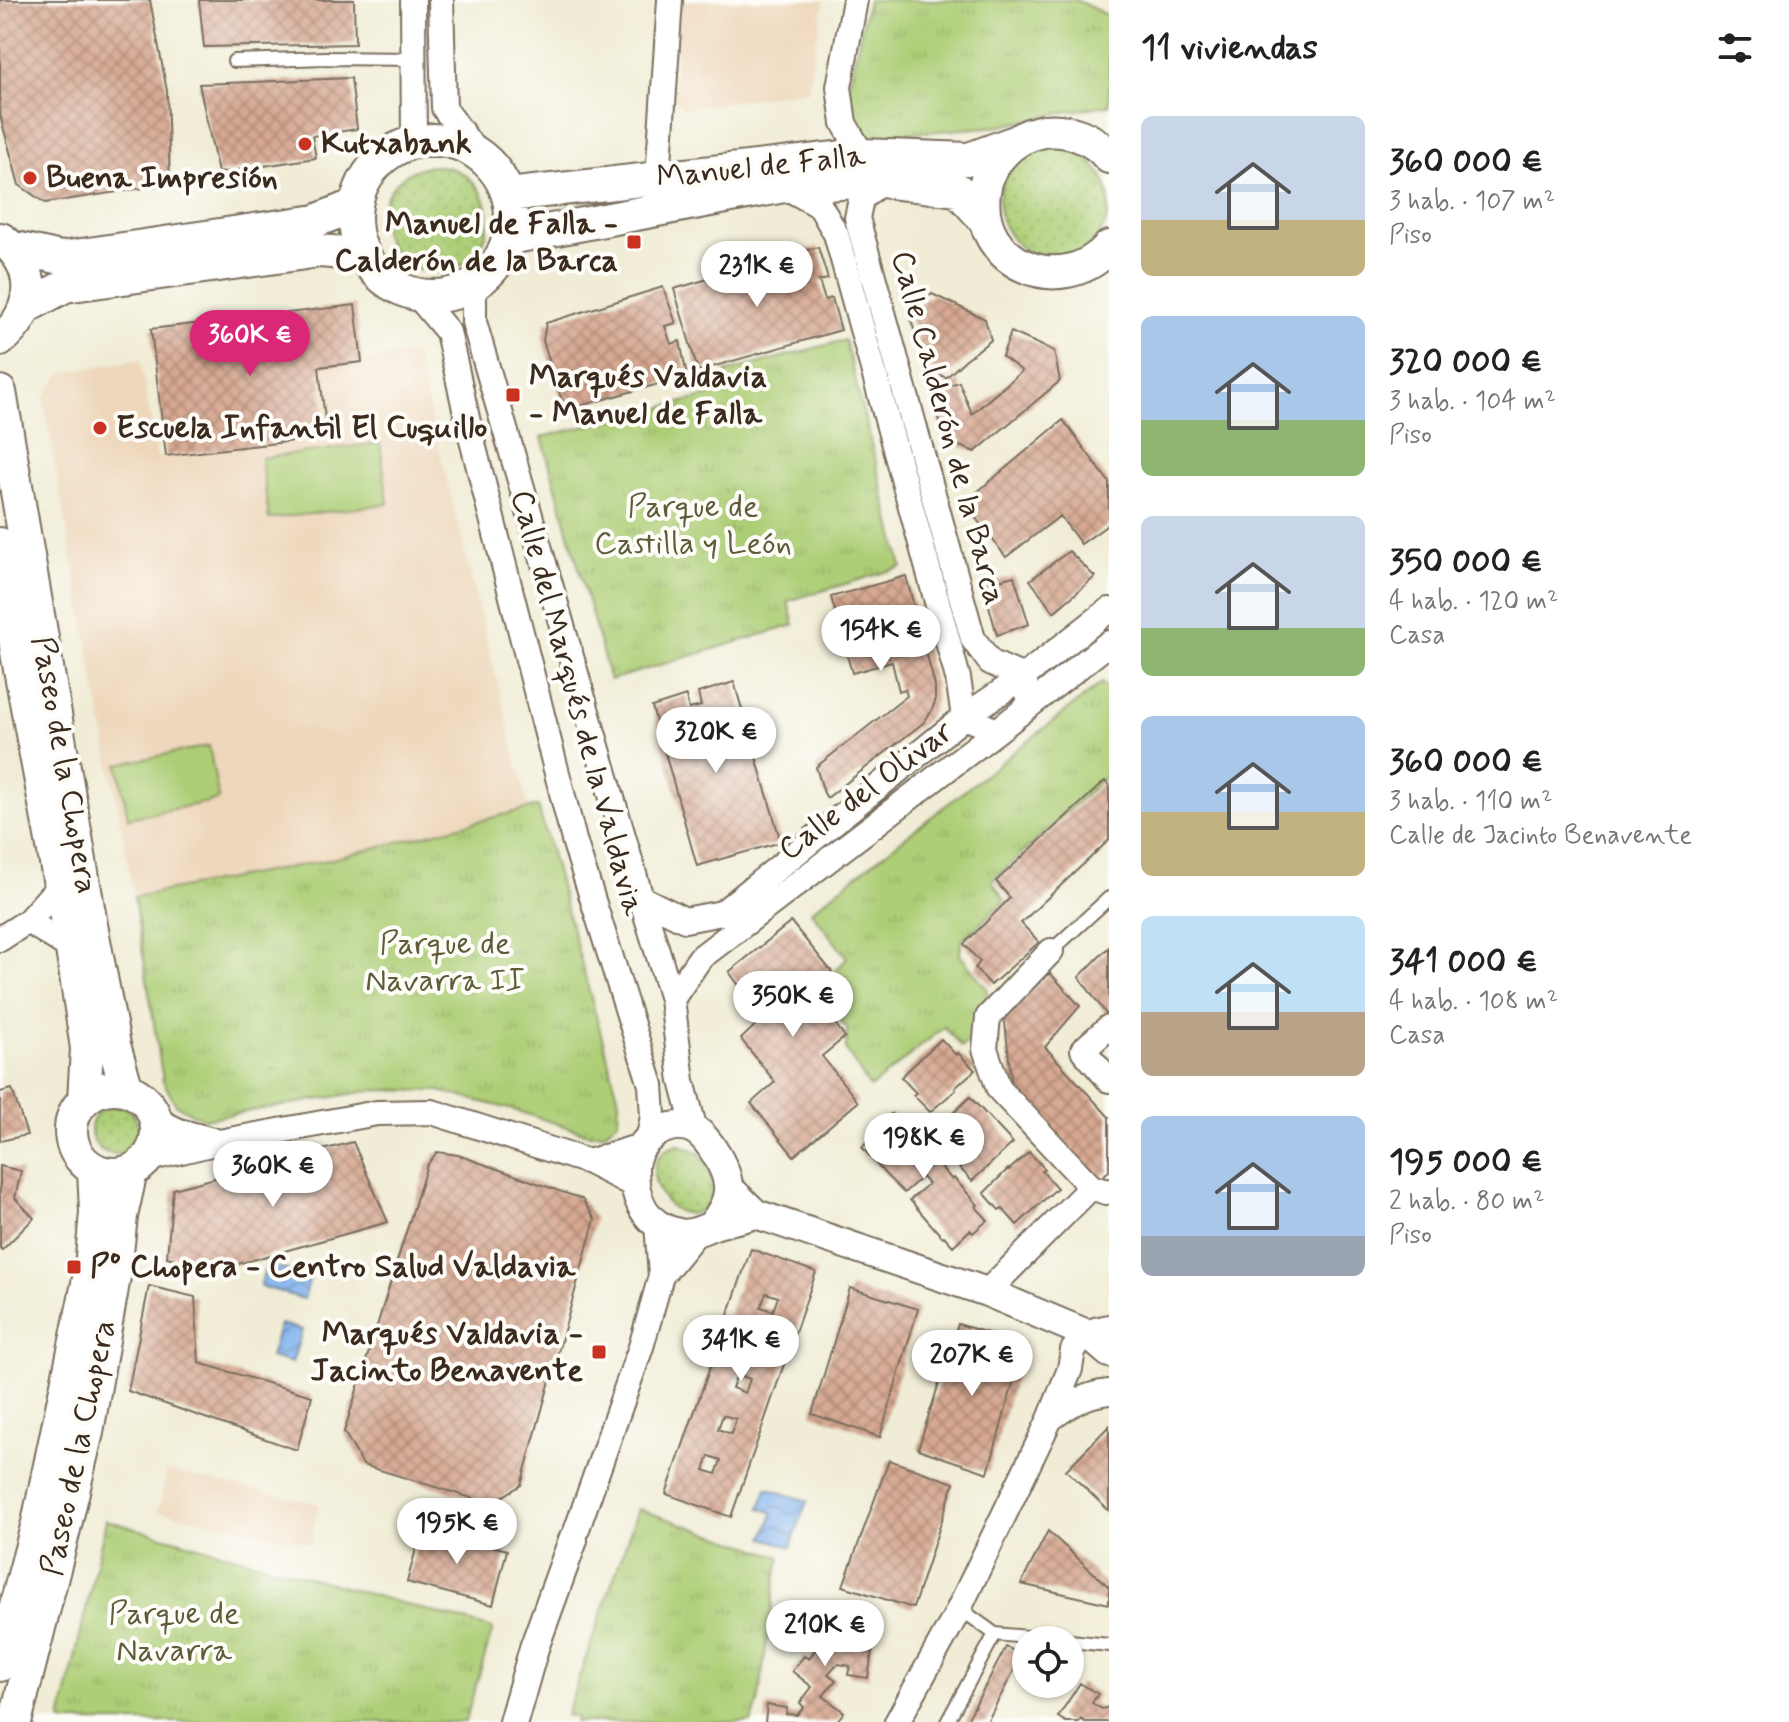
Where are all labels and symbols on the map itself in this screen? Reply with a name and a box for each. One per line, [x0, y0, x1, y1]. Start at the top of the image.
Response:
place label: Kutxabank [321, 123, 472, 165]
marker: Kutxabank [296, 135, 314, 153]
street label: Manuel de Falla [654, 135, 868, 199]
place label: Buena Impresión [46, 157, 278, 199]
marker: Buena Impresión [21, 169, 39, 187]
place label: Manuel de Falla - Calderón de la Barca [334, 203, 618, 282]
marker: Manuel de Falla - Calderón de la Barca [625, 233, 643, 251]
pin: 231K € [692, 241, 822, 309]
street label: Calle Calderón de la Barca [880, 246, 1016, 610]
pin: 360K € [185, 310, 315, 378]
place label: Marqués Valdavia - Manuel de Falla [529, 356, 767, 435]
marker: Marqués Valdavia - Manuel de Falla [504, 386, 522, 404]
place label: Escuela Infantil El Cuquillo [116, 407, 487, 449]
marker: Escuela Infantil El Cuquillo [91, 419, 109, 437]
street label: Calle del Marqués de la Valdavia [500, 486, 654, 921]
park label: Parque de Castilla y León [594, 486, 792, 565]
pin: 154K € [816, 605, 946, 673]
street label: Paseo de la Chopera [21, 633, 107, 897]
pin: 320K € [651, 707, 781, 775]
street label: Calle del Olivar [770, 711, 962, 870]
park label: Parque de Navarra II [365, 923, 525, 1002]
pin: 350K € [728, 971, 858, 1039]
pin: 198K € [859, 1113, 989, 1181]
pin: 360K € [208, 1141, 338, 1209]
place label: Pº Chopera - Centro Salud Valdavia [90, 1246, 576, 1288]
marker: Pº Chopera - Centro Salud Valdavia [65, 1258, 83, 1276]
place label: Marqués Valdavia - Jacinto Benavente [311, 1313, 583, 1392]
pin: 341K € [676, 1315, 806, 1383]
street label: Paseo de la Chopera [31, 1316, 127, 1580]
pin: 207K € [907, 1330, 1037, 1398]
marker: Marqués Valdavia - Jacinto Benavente [590, 1343, 608, 1361]
pin: 195K € [392, 1498, 522, 1566]
park label: Parque de Navarra [108, 1593, 240, 1672]
pin: 210K € [760, 1600, 890, 1668]

